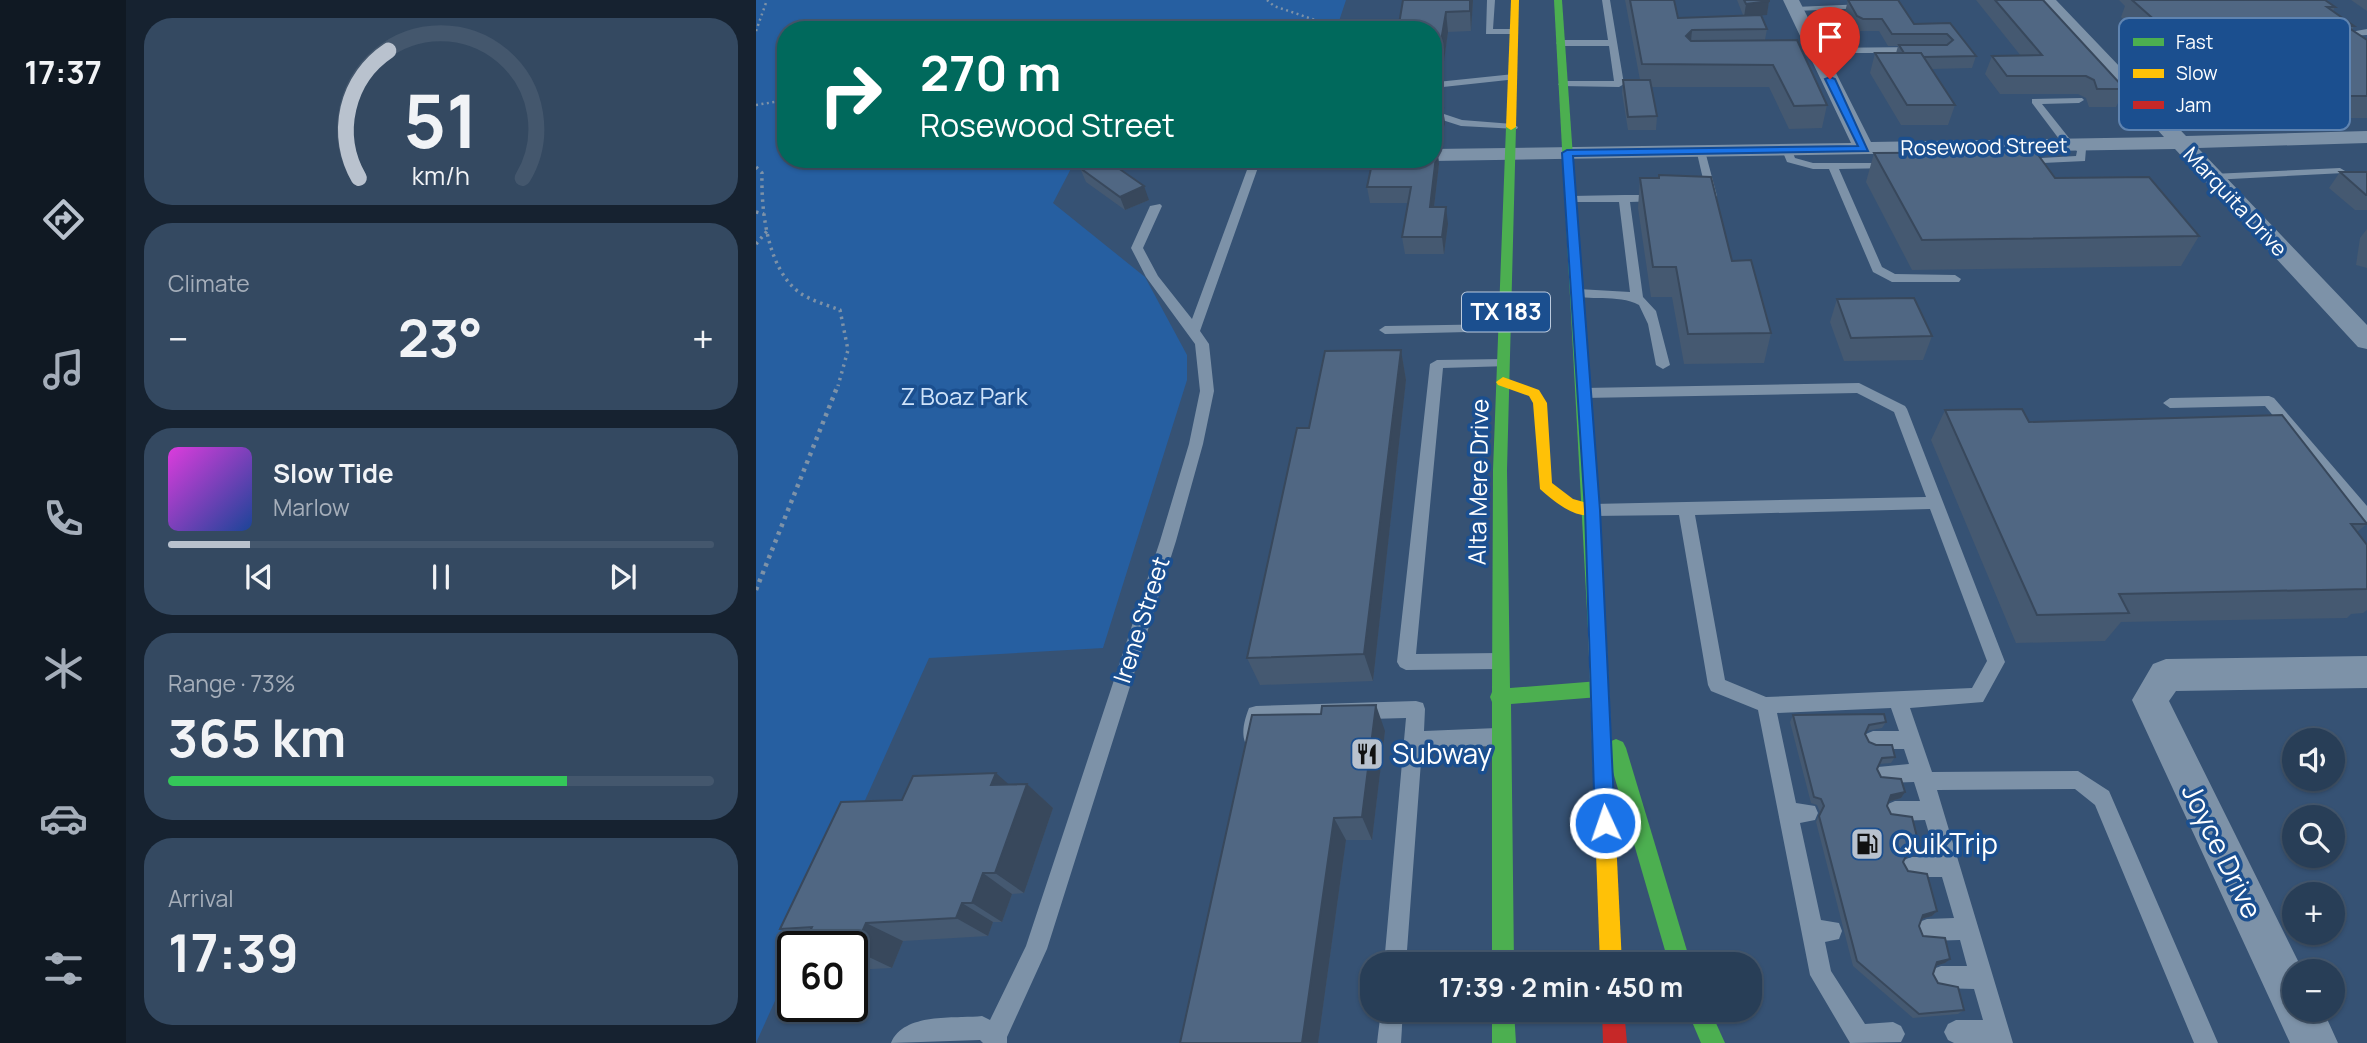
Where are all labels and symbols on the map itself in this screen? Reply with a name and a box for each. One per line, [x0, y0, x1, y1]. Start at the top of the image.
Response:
pin [1800, 7, 1860, 79]
legend [2119, 18, 2350, 130]
text: Fast [2176, 29, 2213, 55]
text: Slow [2176, 60, 2218, 86]
text: Jam [2176, 92, 2211, 118]
street label: Rosewood Street [1900, 131, 2068, 161]
street label: Marquita Drive [2178, 141, 2294, 262]
road number: TX 183 [1462, 292, 1550, 332]
park label: Z Boaz Park [900, 379, 1029, 412]
street label: Alta Mere Drive [1460, 399, 1495, 565]
street label: Irene Street [1105, 552, 1177, 687]
place label: Subway [1392, 734, 1492, 772]
restaurant icon: Subway [1348, 735, 1386, 773]
street label: Joyce Drive [2174, 777, 2272, 924]
position arrow [1568, 786, 1642, 860]
place label: QuikTrip [1892, 824, 1998, 862]
fuel station icon: QuikTrip [1848, 825, 1886, 863]
speed limit sign: 60 [777, 931, 868, 1022]

